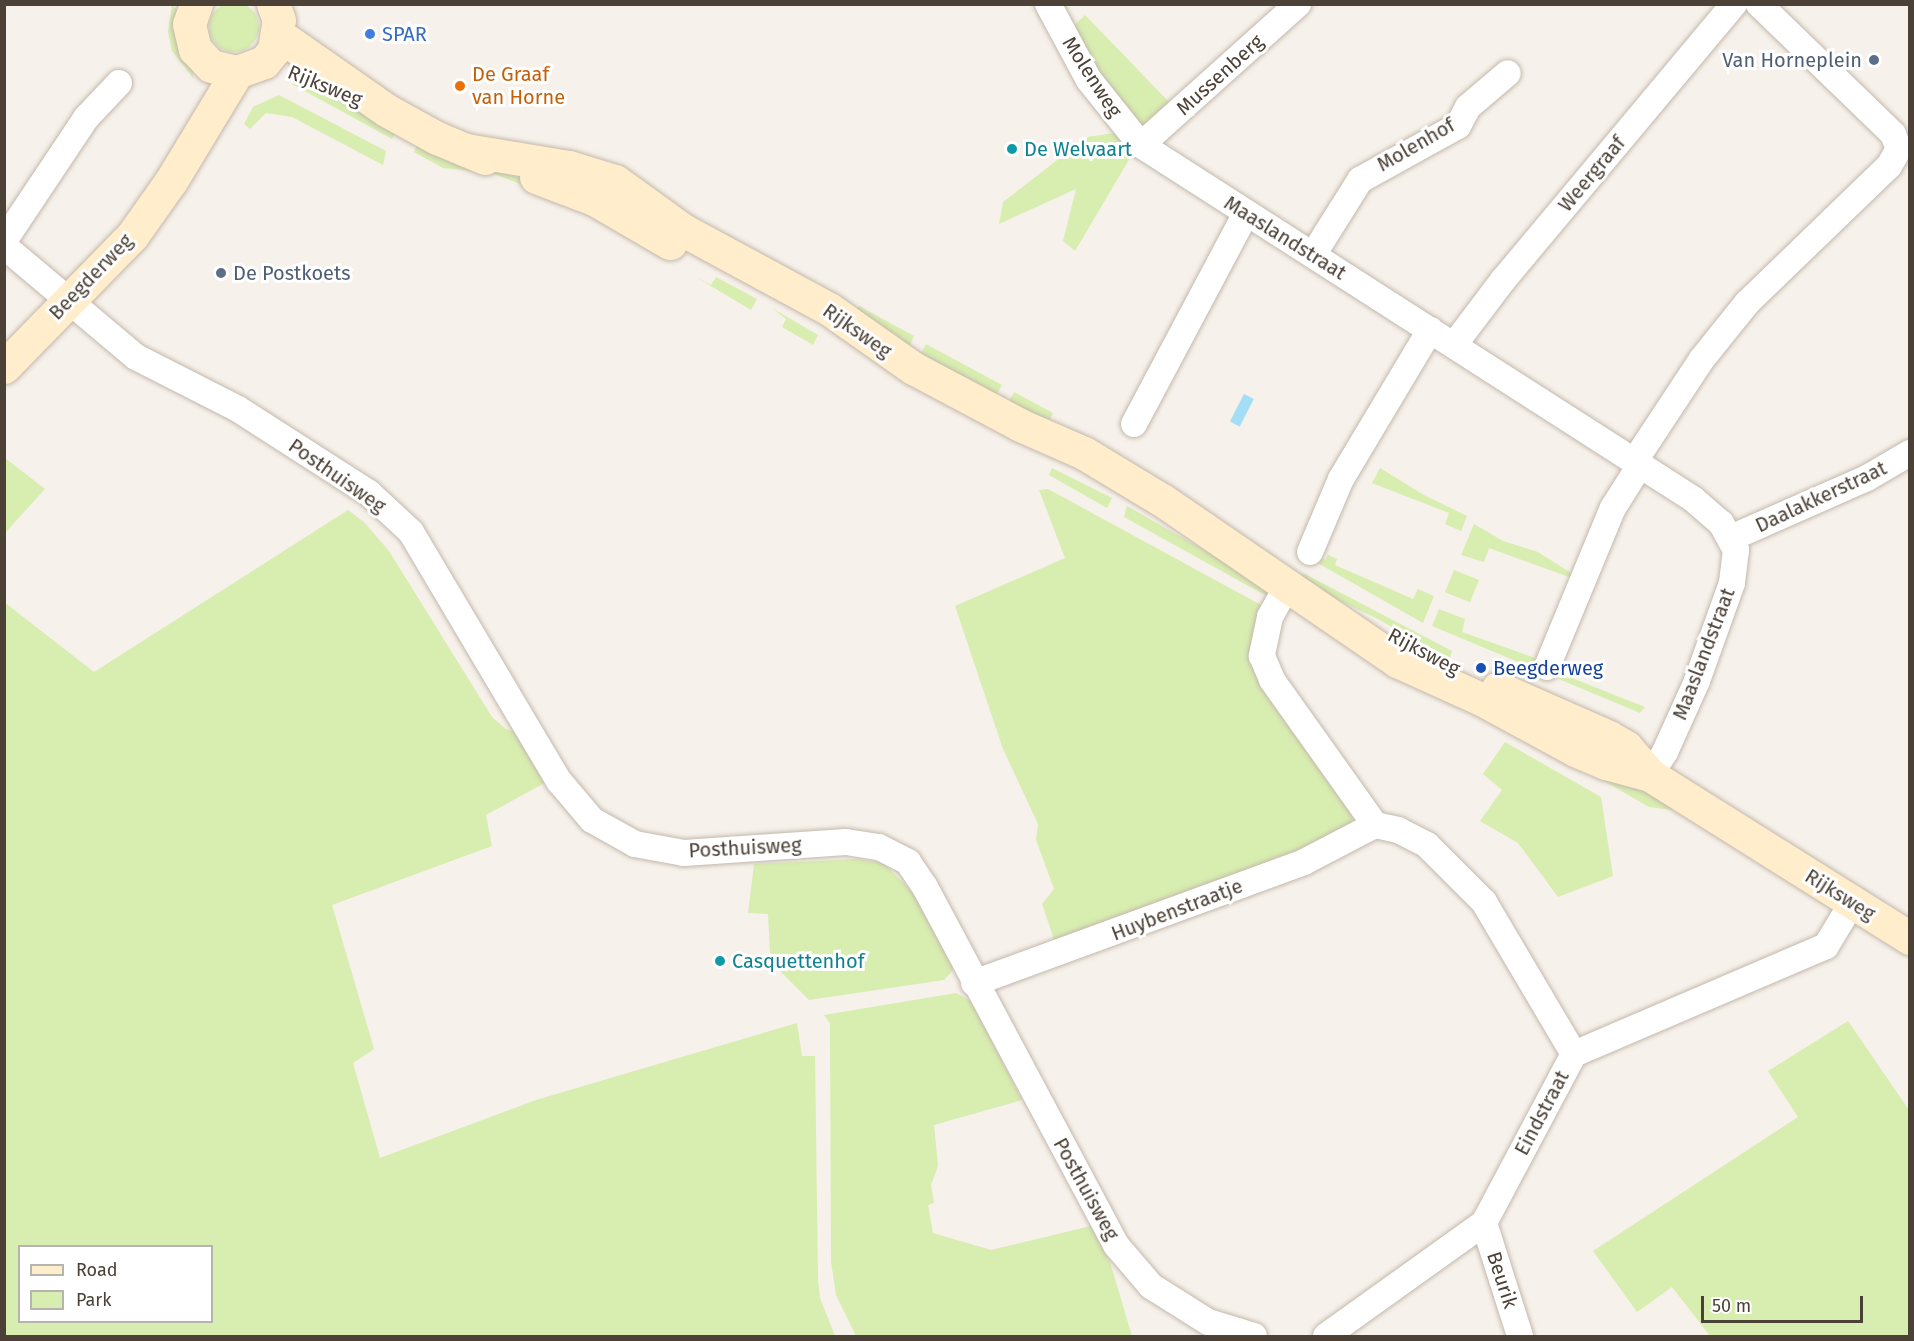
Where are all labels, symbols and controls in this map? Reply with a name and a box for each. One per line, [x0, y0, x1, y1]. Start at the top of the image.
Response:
place label: SPAR [382, 22, 427, 46]
marker: SPAR [363, 27, 377, 41]
street label: Mussenberg [1172, 30, 1268, 120]
street label: Molenweg [1057, 32, 1127, 122]
place label: Van Horneplein [1722, 48, 1862, 72]
marker: Van Horneplein [1867, 53, 1881, 67]
street label: Rijksweg [284, 60, 366, 112]
place label: De Graaf van Horne [472, 62, 565, 109]
marker: De Graaf van Horne [453, 79, 467, 93]
street label: Molenhof [1373, 113, 1459, 177]
street label: Weergraaf [1553, 131, 1631, 217]
place label: De Welvaart [1024, 137, 1132, 161]
marker: De Welvaart [1005, 142, 1019, 156]
street label: Maaslandstraat [1220, 191, 1350, 285]
street label: Beegderweg [44, 229, 138, 325]
place label: De Postkoets [233, 261, 351, 285]
marker: De Postkoets [214, 266, 228, 280]
street label: Rijksweg [818, 299, 896, 363]
street label: Posthuisweg [284, 434, 390, 518]
street label: Daalakkerstraat [1752, 456, 1890, 538]
street label: Maaslandstraat [1668, 585, 1740, 723]
street label: Rijksweg [1384, 623, 1464, 681]
place label: Beegderweg [1493, 656, 1603, 680]
marker: Beegderweg [1474, 661, 1488, 675]
street label: Posthuisweg [688, 833, 802, 863]
street label: Rijksweg [1800, 864, 1880, 926]
street label: Huybenstraatje [1108, 874, 1246, 946]
place label: Casquettenhof [732, 949, 864, 973]
marker: Casquettenhof [713, 954, 727, 968]
street label: Eindstraat [1510, 1067, 1574, 1159]
street label: Posthuisweg [1048, 1134, 1124, 1244]
legend [18, 1245, 213, 1323]
street label: Beurik [1482, 1249, 1522, 1311]
text: Road [76, 1259, 118, 1281]
scale bar [1704, 1284, 1866, 1322]
text: Park [76, 1289, 111, 1311]
text: 50 m [1712, 1295, 1751, 1317]

